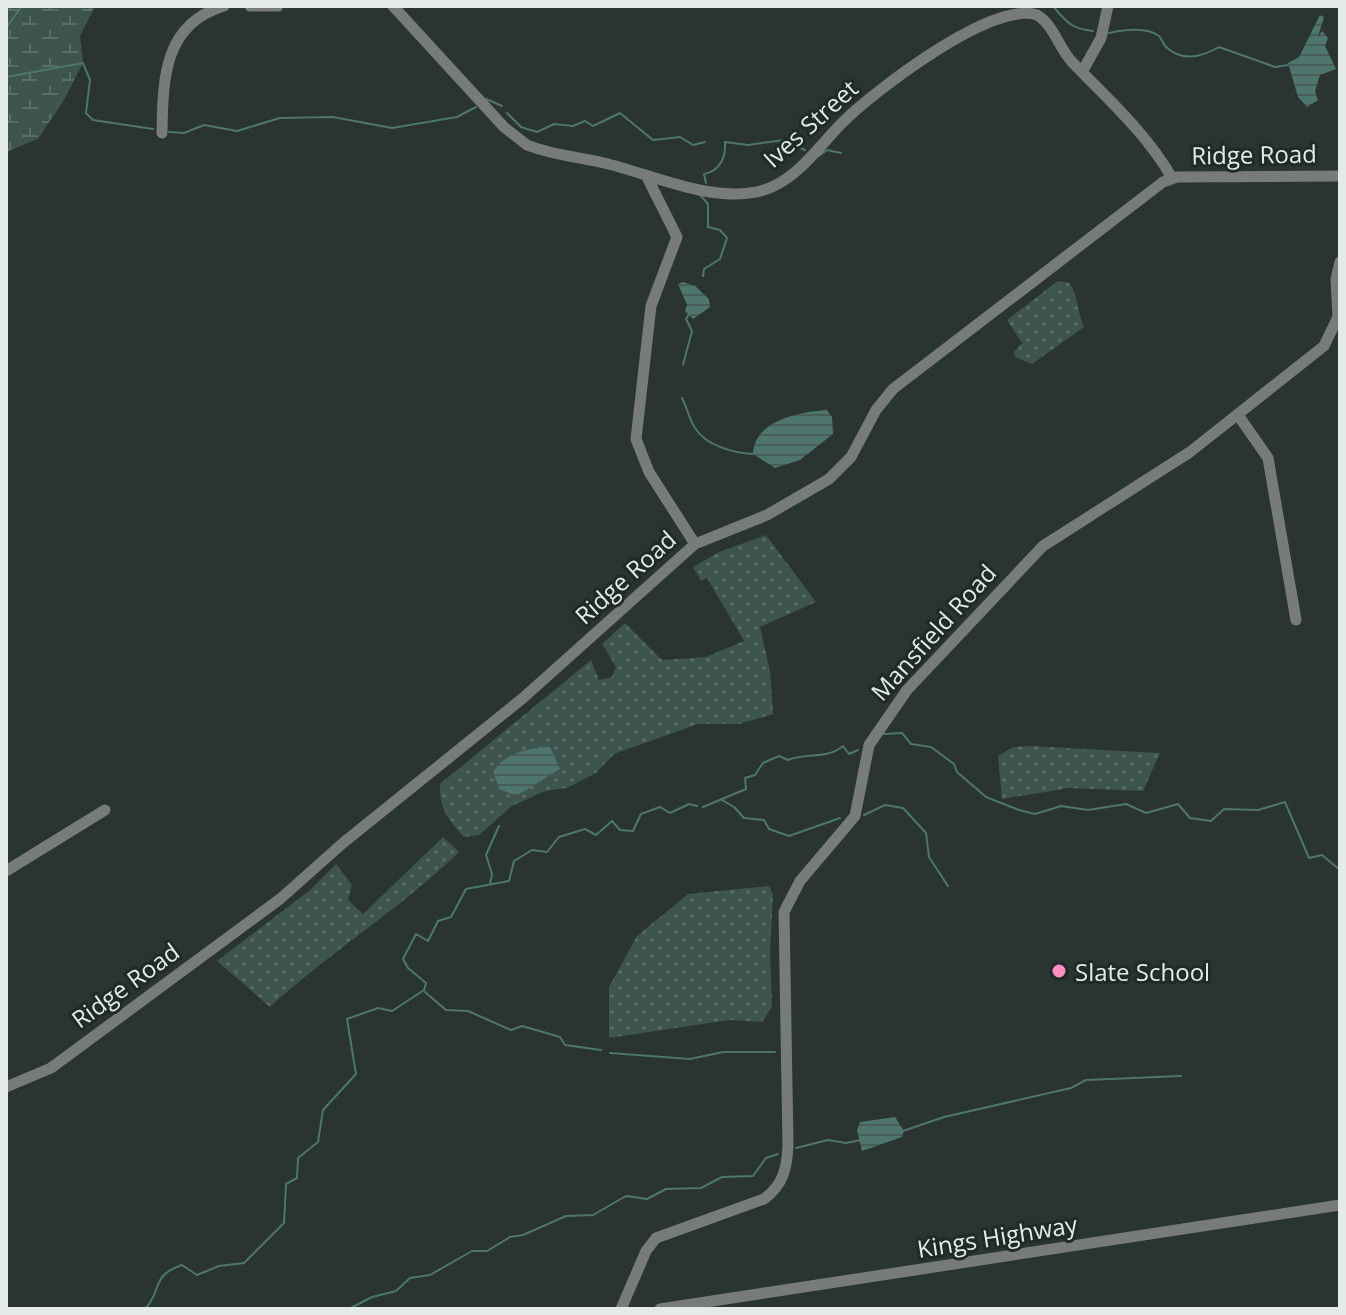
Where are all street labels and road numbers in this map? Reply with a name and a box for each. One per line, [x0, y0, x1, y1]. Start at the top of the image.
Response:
street label: Ives Street [756, 72, 864, 174]
street label: Ridge Road [1191, 136, 1317, 172]
street label: Ridge Road [567, 523, 683, 631]
street label: Mansfield Road [863, 557, 1003, 707]
street label: Ridge Road [65, 935, 185, 1035]
street label: Kings Highway [915, 1207, 1080, 1265]

